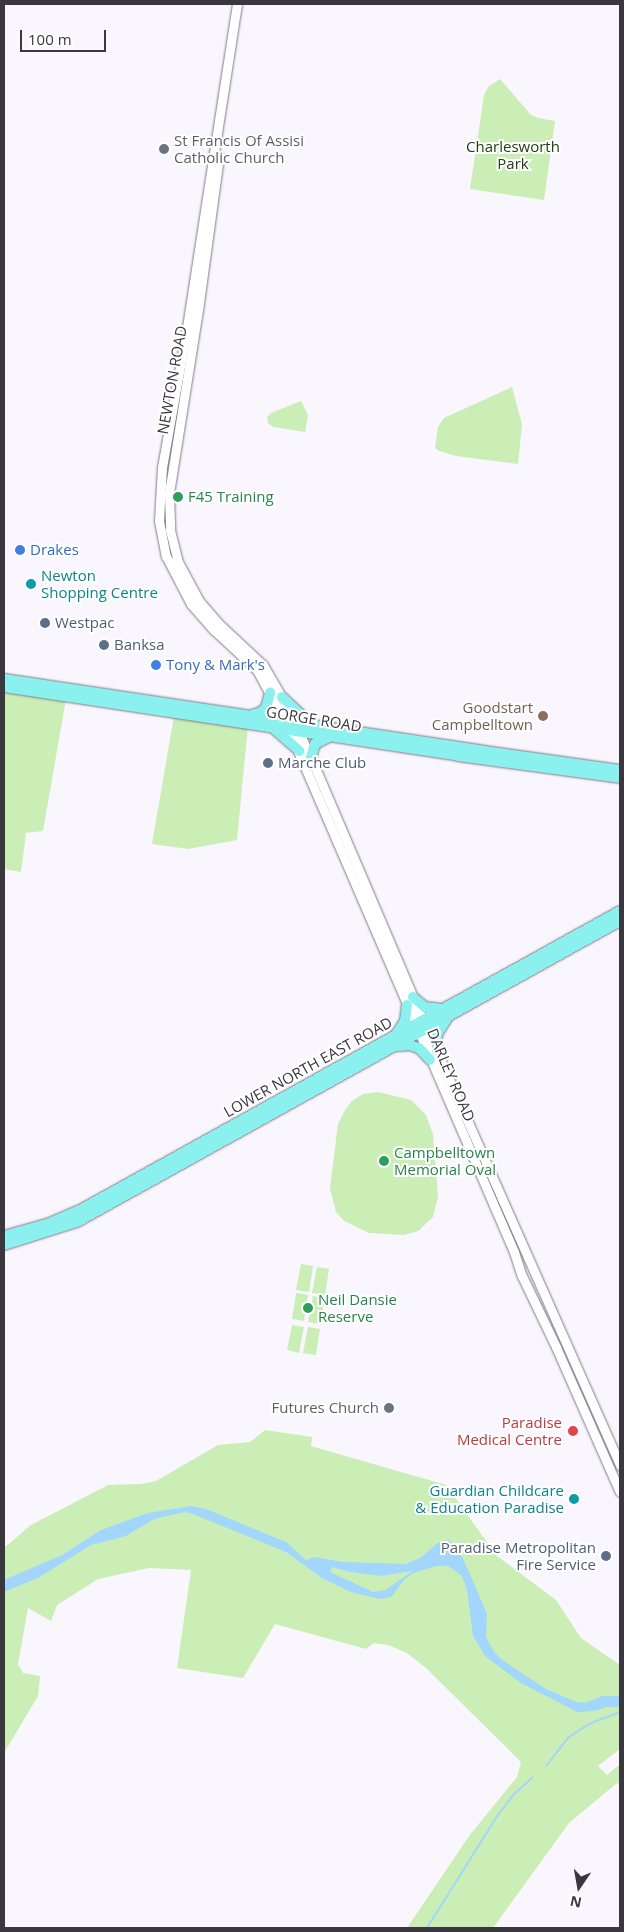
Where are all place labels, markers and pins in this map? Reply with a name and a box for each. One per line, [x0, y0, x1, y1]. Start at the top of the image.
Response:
place label: St Francis Of Assisi Catholic Church [174, 131, 304, 166]
marker: St Francis Of Assisi Catholic Church [158, 143, 170, 155]
place label: F45 Training [188, 488, 274, 506]
marker: F45 Training [172, 491, 184, 503]
place label: Drakes [30, 541, 79, 559]
marker: Drakes [14, 544, 26, 556]
place label: Newton Shopping Centre [41, 566, 158, 601]
marker: Newton Shopping Centre [25, 578, 37, 590]
place label: Westpac [55, 614, 114, 632]
marker: Westpac [39, 617, 51, 629]
place label: Banksa [114, 636, 165, 654]
marker: Banksa [98, 639, 110, 651]
place label: Tony & Mark's [166, 656, 265, 674]
marker: Tony & Mark's [150, 659, 162, 671]
place label: Goodstart Campbelltown [432, 698, 533, 733]
marker: Goodstart Campbelltown [537, 710, 549, 722]
place label: Marche Club [278, 754, 366, 772]
marker: Marche Club [262, 757, 274, 769]
place label: Campbelltown Memorial Oval [394, 1143, 496, 1178]
marker: Campbelltown Memorial Oval [378, 1155, 390, 1167]
place label: Neil Dansie Reserve [318, 1290, 397, 1325]
marker: Neil Dansie Reserve [302, 1302, 314, 1314]
place label: Futures Church [272, 1399, 379, 1417]
marker: Futures Church [383, 1402, 395, 1414]
place label: Paradise Medical Centre [457, 1413, 562, 1448]
marker: Paradise Medical Centre [566, 1424, 580, 1438]
place label: Guardian Childcare & Education Paradise [415, 1481, 564, 1516]
marker: Guardian Childcare & Education Paradise [568, 1493, 580, 1505]
place label: Paradise Metropolitan Fire Service [441, 1538, 596, 1573]
marker: Paradise Metropolitan Fire Service [600, 1550, 612, 1562]

